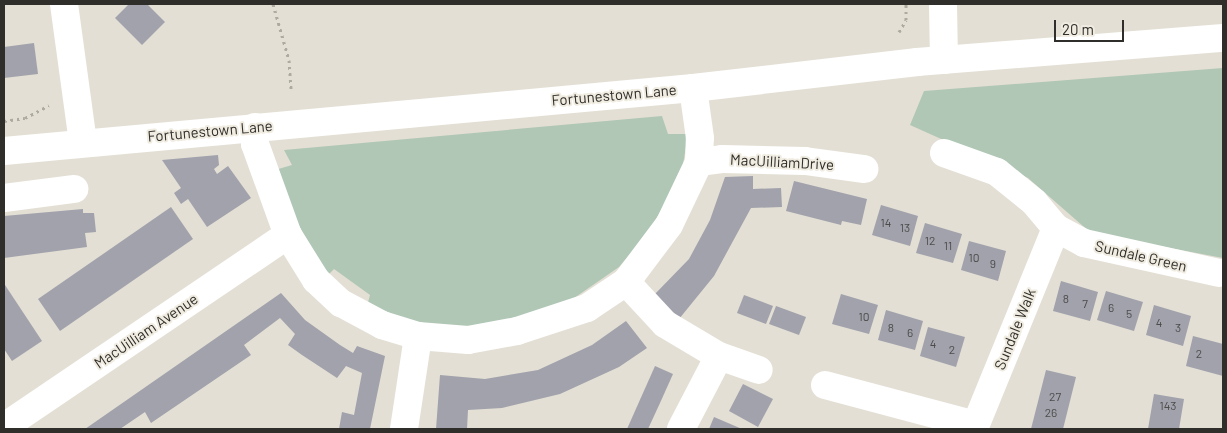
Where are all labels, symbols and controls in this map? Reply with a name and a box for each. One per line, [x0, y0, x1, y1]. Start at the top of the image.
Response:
scale bar [1057, 10, 1127, 42]
text: 20 m [1062, 20, 1094, 38]
street label: Fortunestown Lane [551, 81, 677, 109]
street label: Fortunestown Lane [147, 117, 273, 145]
street label: MacUilliamDrive [730, 150, 834, 174]
house number: 14 [881, 216, 891, 230]
house number: 13 [900, 221, 910, 235]
house number: 12 [925, 234, 935, 248]
street label: Sundale Green [1093, 237, 1189, 275]
house number: 11 [944, 239, 952, 253]
house number: 10 [969, 251, 979, 265]
house number: 9 [990, 257, 996, 271]
street label: Sundale Walk [991, 286, 1039, 372]
street label: MacUilliam Avenue [91, 290, 201, 372]
house number: 8 [1063, 292, 1069, 306]
house number: 7 [1082, 297, 1088, 311]
house number: 6 [1108, 301, 1114, 315]
house number: 5 [1126, 307, 1132, 321]
house number: 10 [859, 310, 869, 324]
house number: 4 [1156, 316, 1162, 330]
house number: 8 [888, 321, 894, 335]
house number: 3 [1175, 321, 1181, 335]
house number: 6 [907, 326, 913, 340]
house number: 4 [930, 337, 936, 351]
house number: 2 [949, 343, 955, 357]
house number: 2 [1196, 347, 1202, 361]
house number: 27 [1049, 390, 1061, 404]
house number: 143 [1160, 399, 1176, 413]
house number: 26 [1045, 406, 1057, 420]

